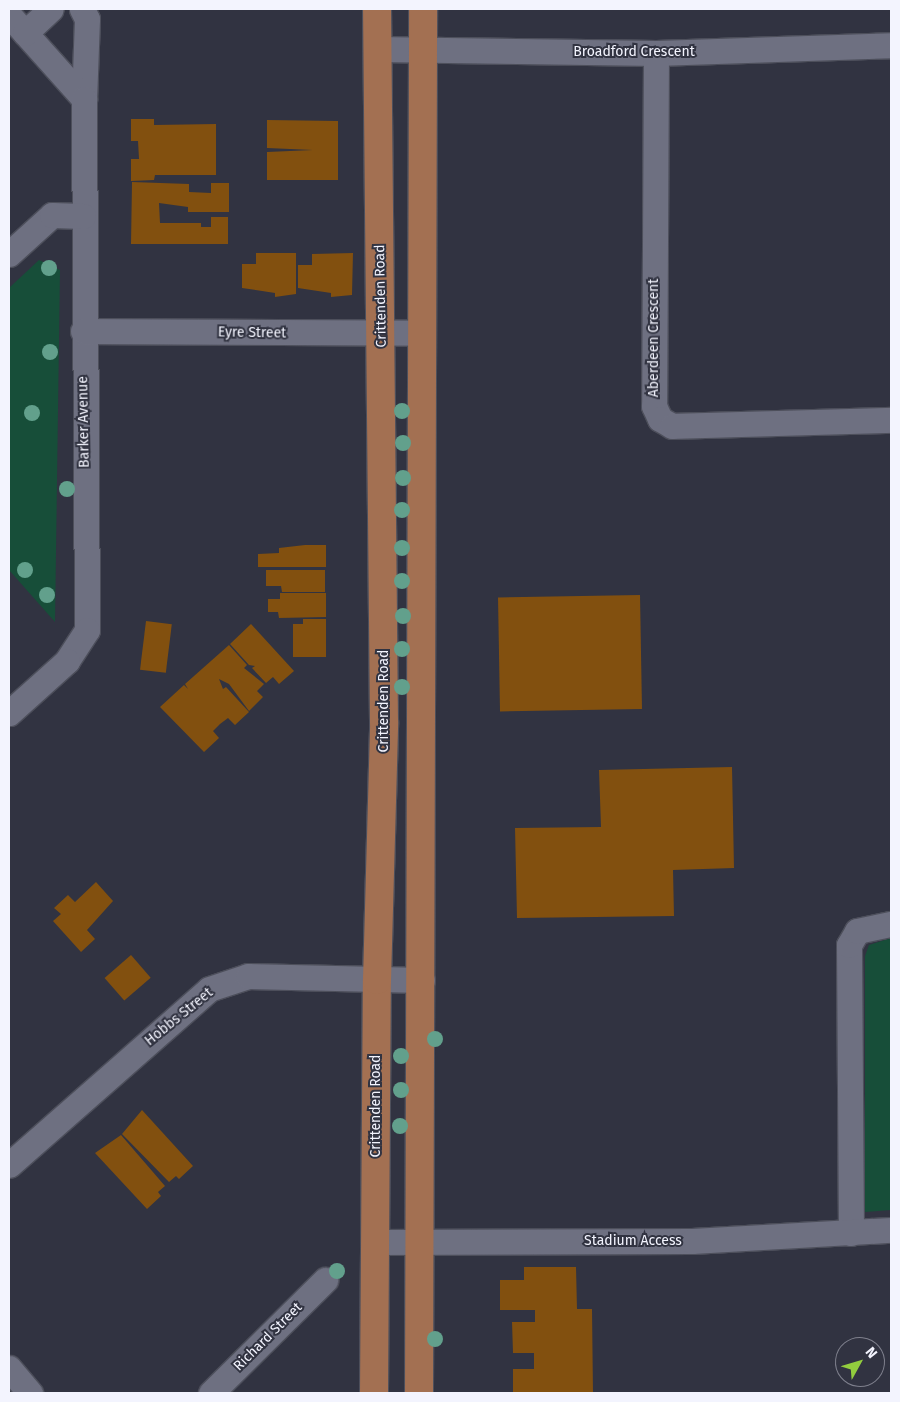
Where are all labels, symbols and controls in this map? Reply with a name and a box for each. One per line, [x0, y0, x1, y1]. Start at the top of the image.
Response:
street label: Broadford Crescent [573, 44, 695, 60]
street label: Crittenden Road [372, 244, 390, 348]
street label: Aberdeen Crescent [646, 279, 662, 397]
street label: Eyre Street [218, 324, 286, 342]
street label: Barker Avenue [75, 376, 93, 468]
street label: Crittenden Road [376, 650, 392, 752]
street label: Hobbs Street [142, 984, 216, 1050]
street label: Crittenden Road [368, 1055, 384, 1157]
street label: Stadium Access [584, 1233, 682, 1249]
street label: Richard Street [230, 1299, 306, 1375]
north arrow [835, 1337, 885, 1387]
text: N [862, 1344, 881, 1362]

